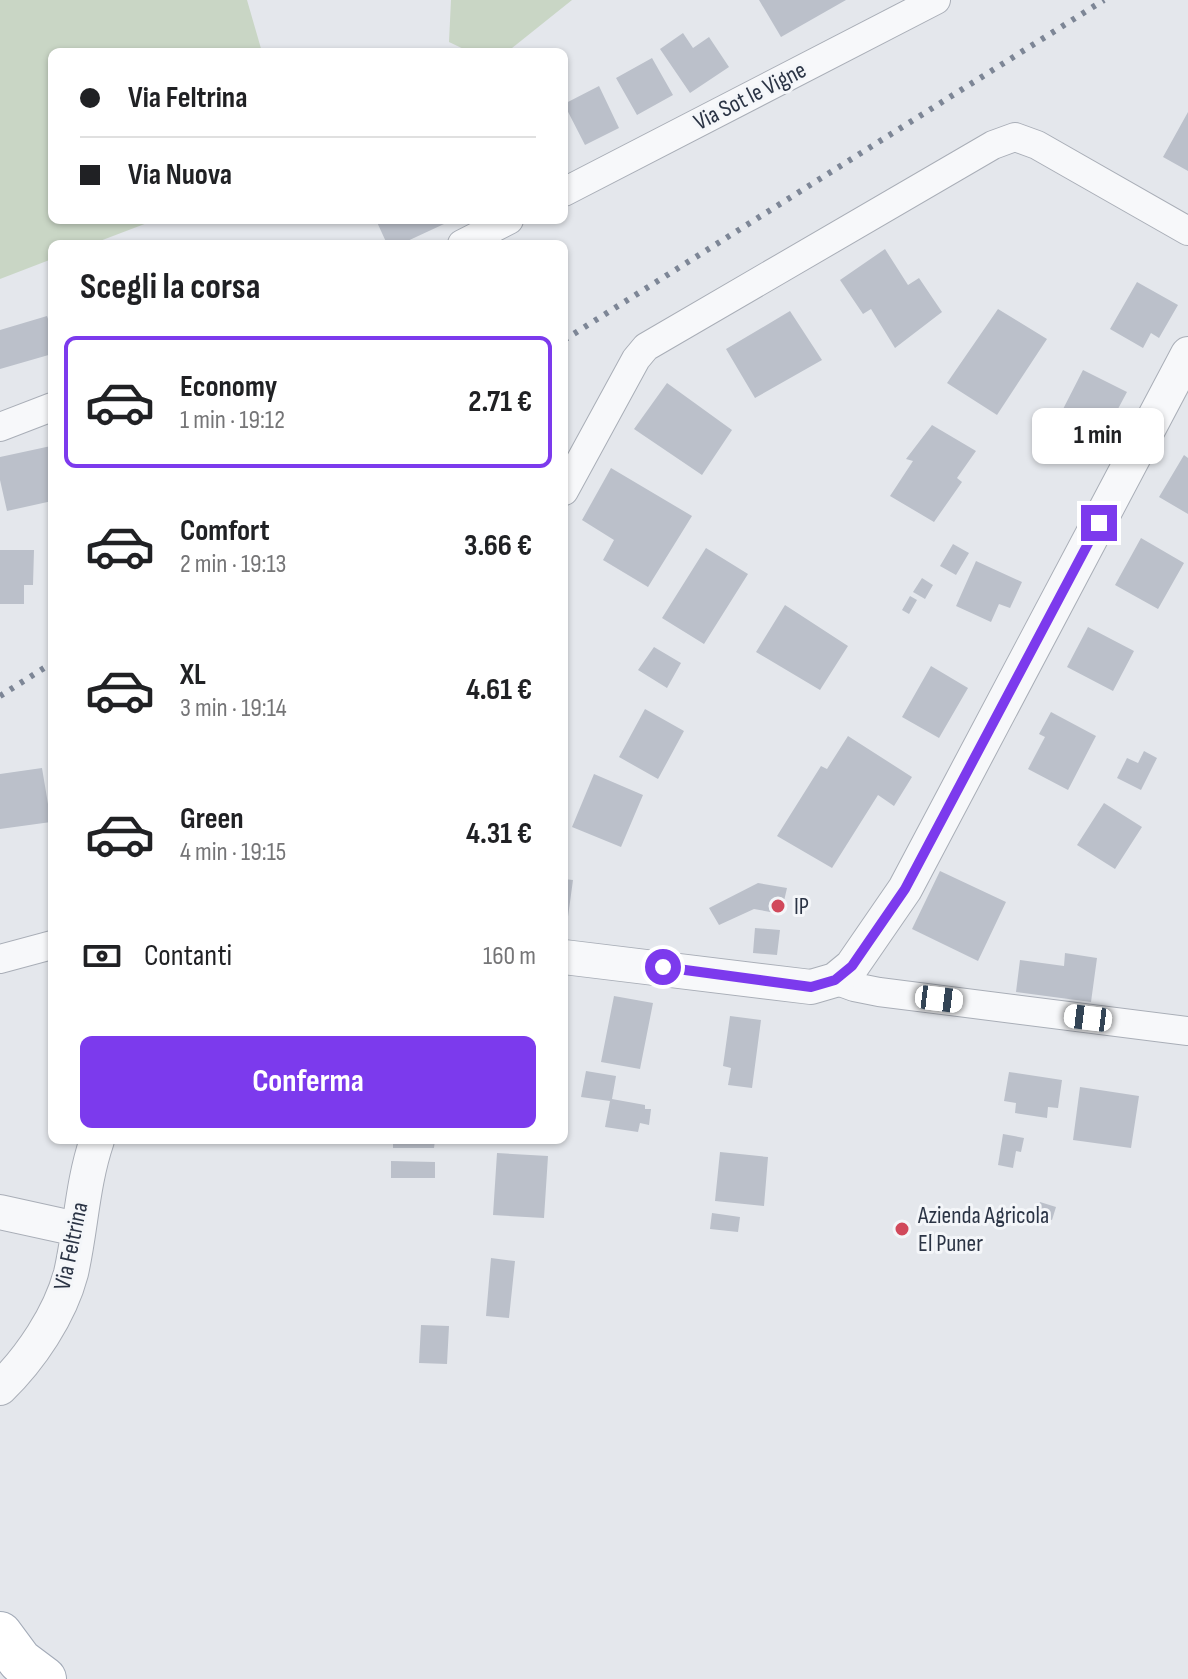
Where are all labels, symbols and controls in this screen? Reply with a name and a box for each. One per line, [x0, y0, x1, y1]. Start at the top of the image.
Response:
street label: Via Sot le Vigne [689, 55, 811, 137]
text: Via Feltrina [128, 80, 247, 116]
text: Via Nuova [128, 157, 232, 193]
text: Scegli la corsa [80, 266, 260, 309]
icon: car [84, 366, 156, 438]
text: Economy [180, 369, 277, 405]
text: 2.71 € [468, 384, 532, 420]
text: 1 min · 19:12 [180, 405, 285, 436]
callout: 1 min [1033, 407, 1165, 463]
text: 1 min [1074, 420, 1122, 451]
route end [1081, 505, 1117, 541]
icon: car [84, 510, 156, 582]
text: Comfort [180, 513, 270, 549]
text: 3.66 € [464, 528, 532, 564]
text: 2 min · 19:13 [180, 549, 286, 580]
icon: car [84, 654, 156, 726]
text: XL [180, 657, 206, 693]
text: 4.61 € [466, 672, 532, 708]
text: 3 min · 19:14 [180, 693, 287, 724]
icon: car [84, 798, 156, 870]
text: Green [180, 801, 244, 837]
text: 4.31 € [466, 816, 532, 852]
text: 4 min · 19:15 [180, 837, 286, 868]
place label: IP [794, 892, 809, 921]
marker: IP [769, 897, 787, 915]
icon: cash [80, 934, 124, 978]
text: Contanti [144, 938, 232, 974]
text: 160 m [483, 941, 536, 972]
route start [645, 949, 681, 985]
car [914, 984, 964, 1014]
car [1063, 1003, 1113, 1033]
button: Conferma [80, 1036, 536, 1128]
street label: Via Feltrina [48, 1199, 94, 1293]
place label: Azienda Agricola El Puner [917, 1201, 1049, 1258]
marker: Azienda Agricola El Puner [893, 1220, 911, 1238]

